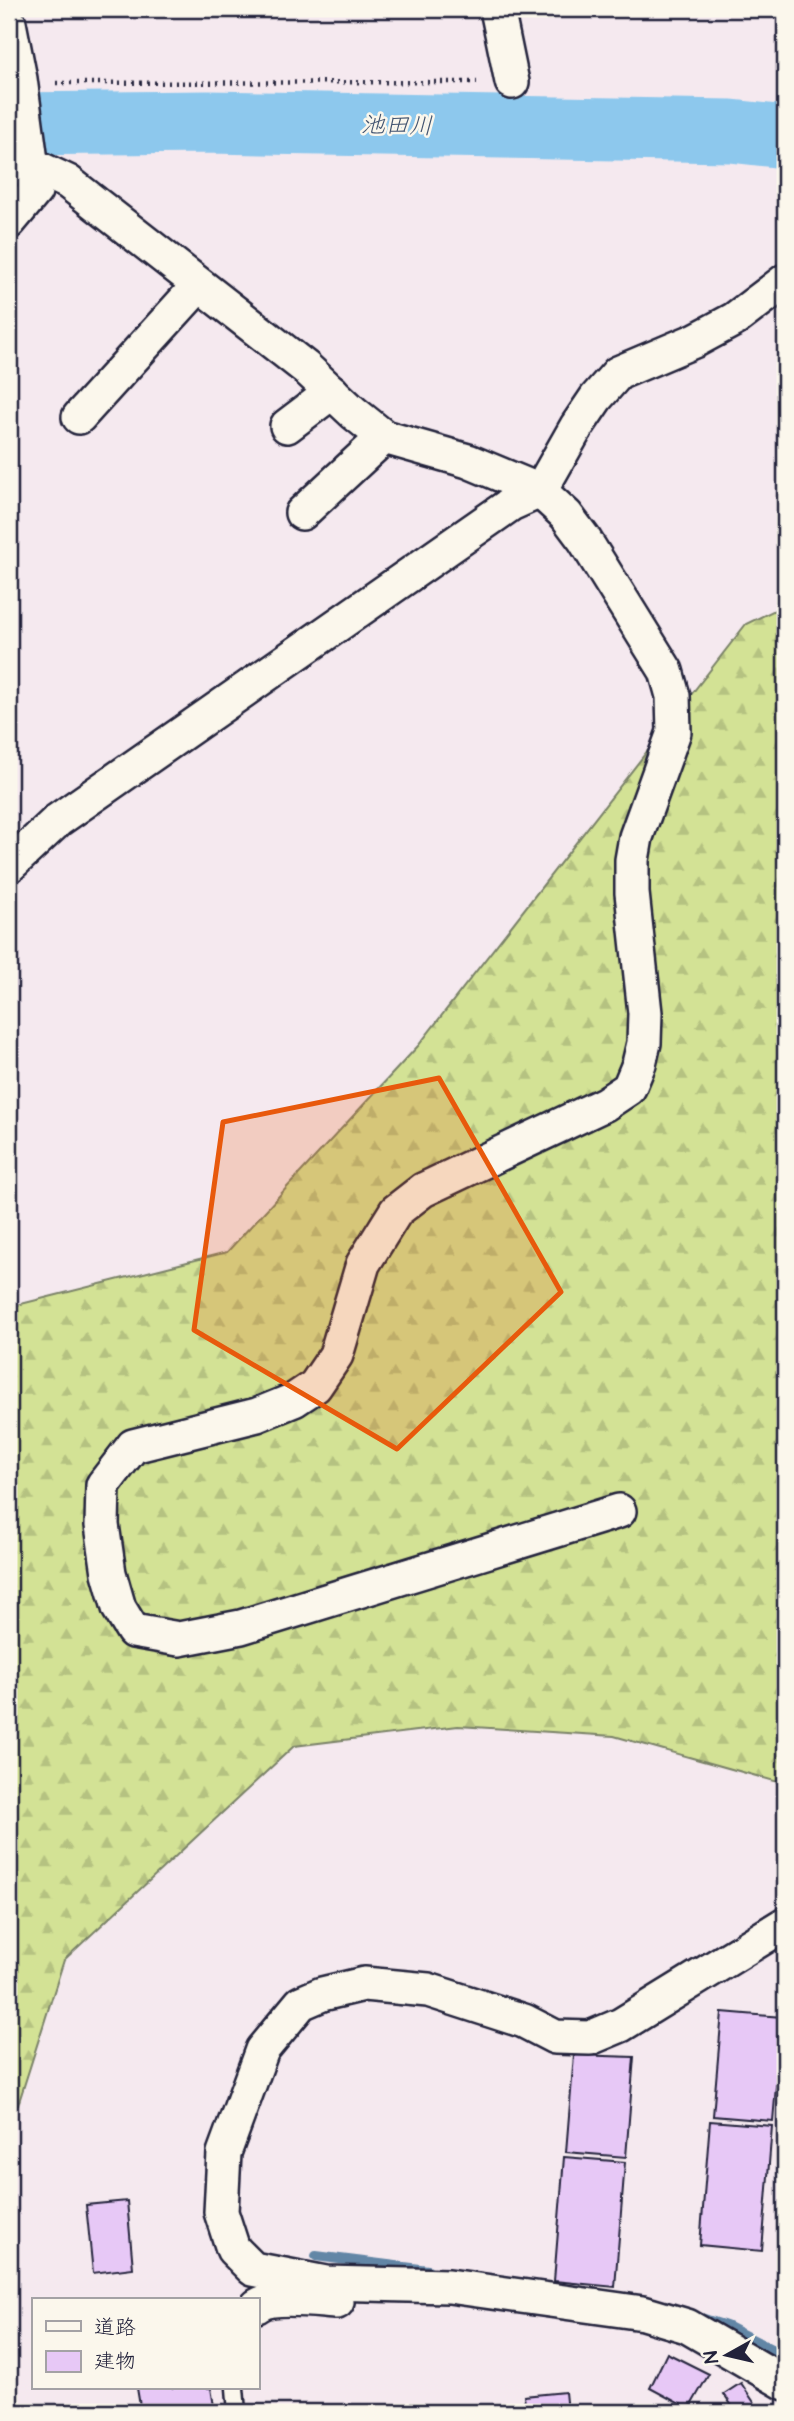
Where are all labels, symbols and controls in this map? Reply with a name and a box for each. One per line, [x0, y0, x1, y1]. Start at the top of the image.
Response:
water label: 池田川 [361, 108, 433, 144]
legend [32, 2298, 259, 2390]
text: 道路 [94, 2313, 136, 2342]
north arrow [692, 2320, 762, 2390]
text: 建物 [94, 2347, 136, 2376]
text: N [697, 2349, 726, 2365]

